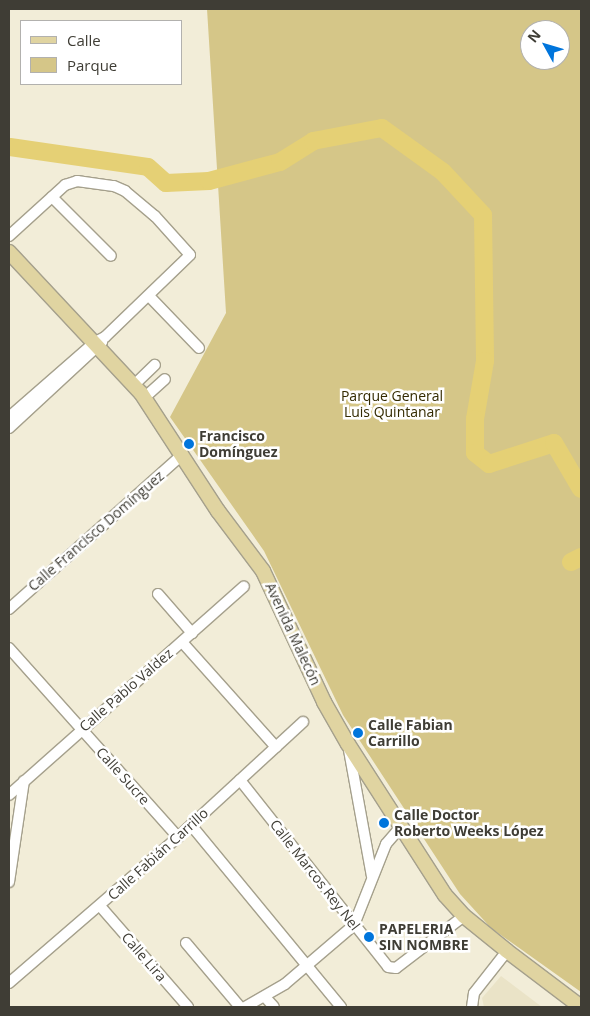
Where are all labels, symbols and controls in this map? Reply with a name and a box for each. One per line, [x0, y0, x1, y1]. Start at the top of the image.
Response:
legend [20, 20, 182, 85]
north arrow [520, 20, 570, 70]
text: N [523, 25, 545, 46]
text: Calle [67, 30, 101, 50]
text: Parque [67, 55, 117, 75]
park label: Parque General Luis Quintanar [341, 388, 443, 421]
place label: Francisco Domínguez [199, 428, 277, 461]
marker: Francisco Domínguez [183, 438, 195, 450]
street label: Calle Francisco Domínguez [25, 467, 167, 595]
street label: Avenida Malecón [262, 580, 324, 688]
street label: Calle Pablo Valdez [76, 645, 176, 735]
place label: Calle Fabian Carrillo [368, 717, 453, 750]
marker: Calle Fabian Carrillo [352, 727, 364, 739]
street label: Calle Sucre [93, 744, 153, 808]
street label: Calle Fabián Carrillo [104, 804, 212, 904]
place label: Calle Doctor Roberto Weeks López [394, 807, 544, 840]
street label: Calle Marcos Rey Nel [267, 816, 363, 934]
marker: Calle Doctor Roberto Weeks López [378, 817, 390, 829]
place label: PAPELERIA SIN NOMBRE [379, 921, 469, 954]
street label: Calle Lira [118, 929, 170, 985]
marker: PAPELERIA SIN NOMBRE [363, 931, 375, 943]

